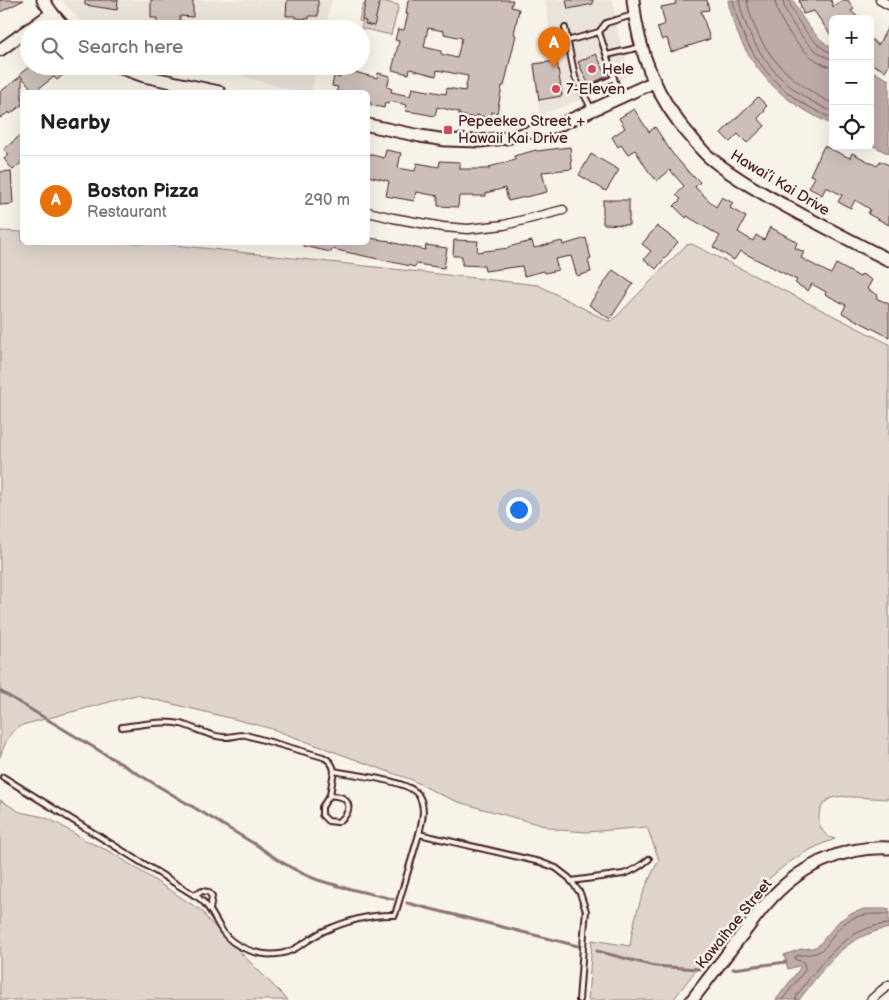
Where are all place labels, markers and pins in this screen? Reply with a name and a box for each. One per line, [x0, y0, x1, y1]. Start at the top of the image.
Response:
pin: A [538, 27, 570, 68]
place label: Hele [602, 60, 634, 79]
marker: Hele [586, 63, 598, 75]
place label: 7-Eleven [566, 80, 625, 99]
marker: 7-Eleven [550, 83, 562, 95]
place label: Pepeekeo Street + Hawaii Kai Drive [458, 112, 586, 148]
marker: Pepeekeo Street + Hawaii Kai Drive [442, 124, 454, 136]

